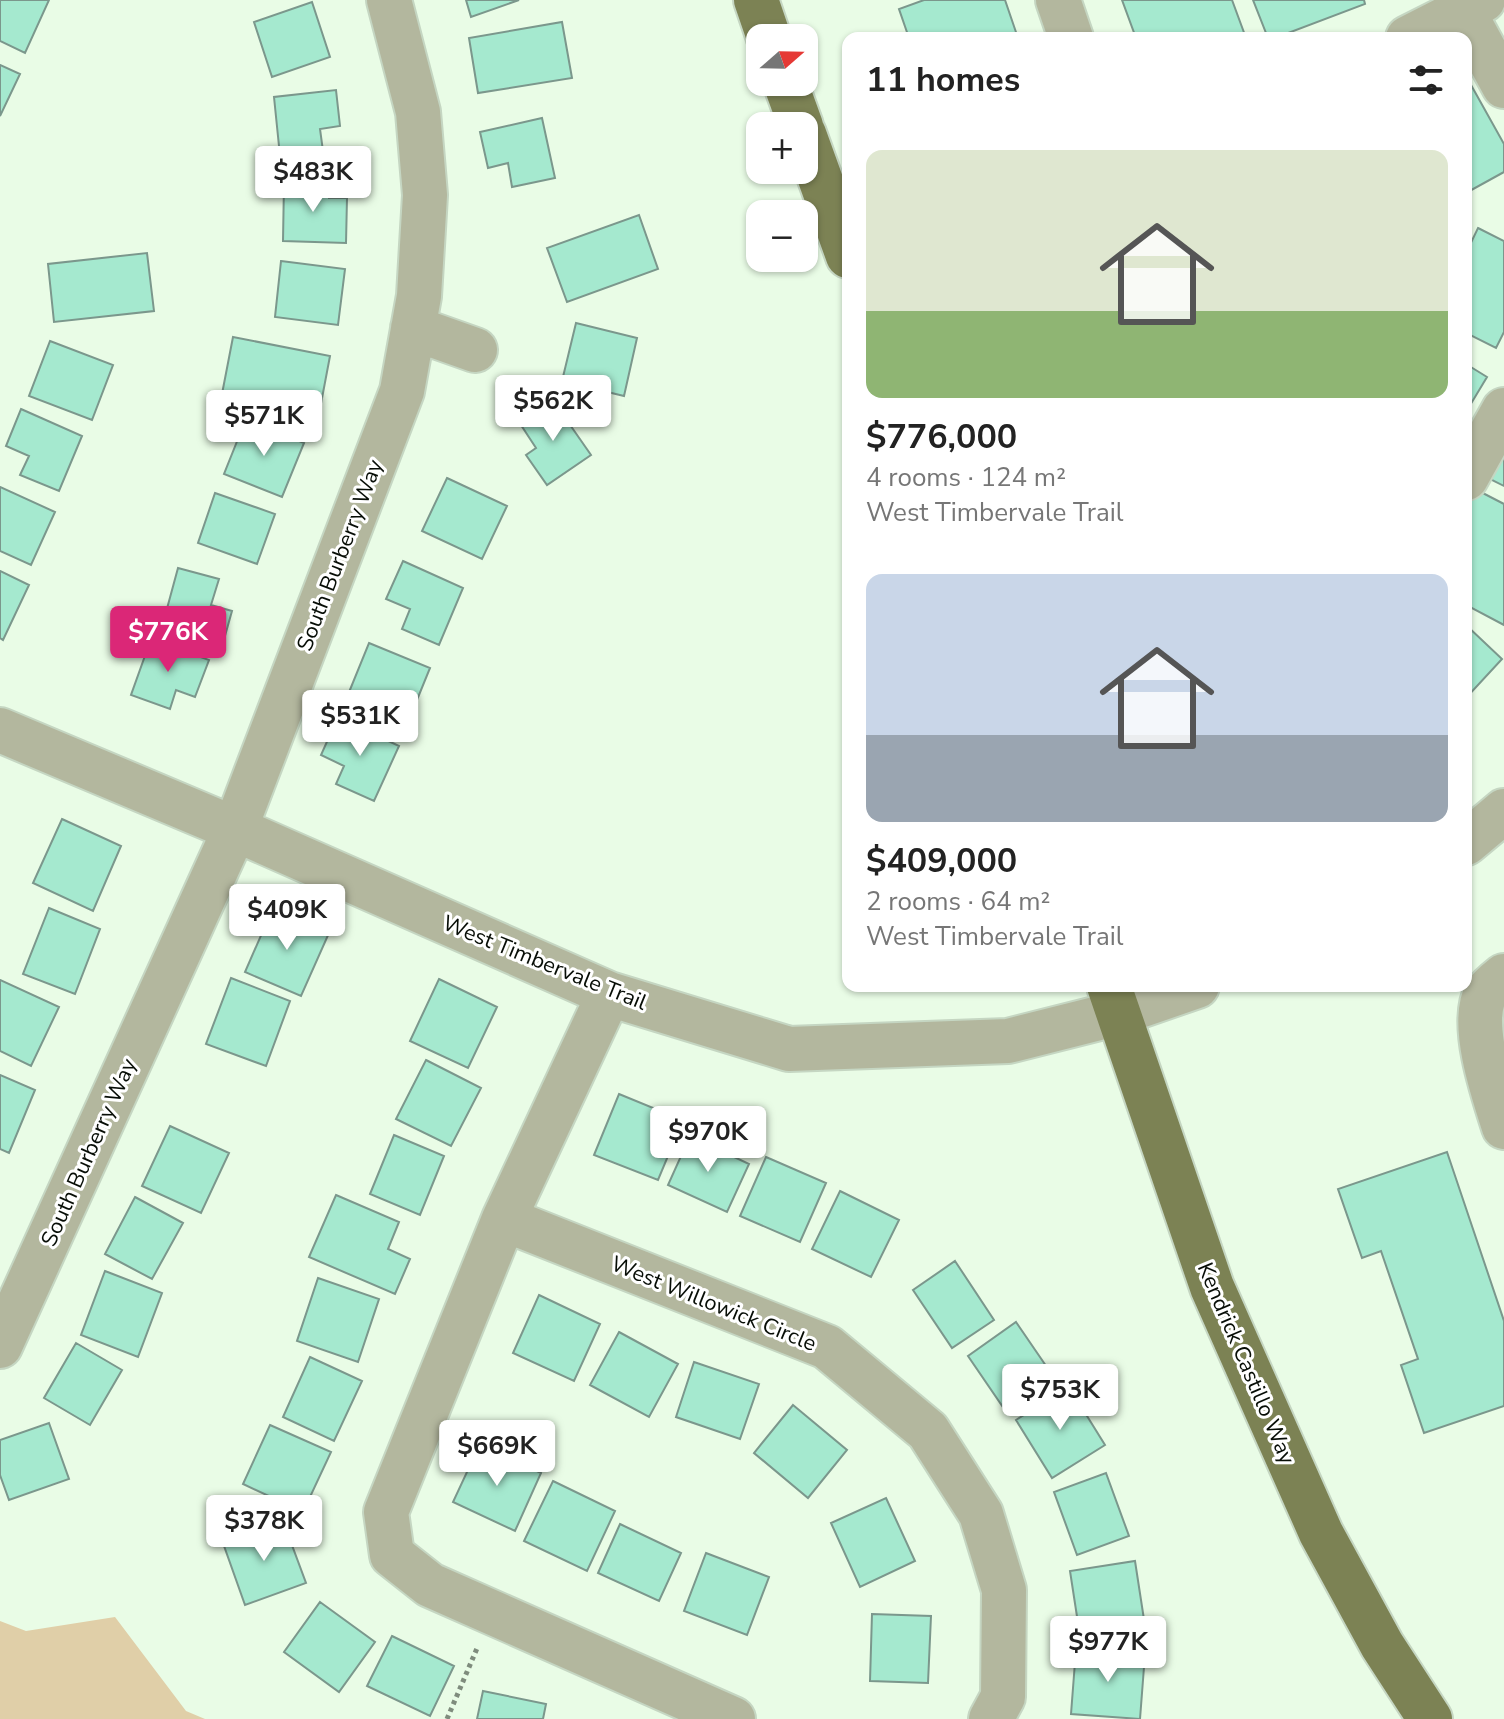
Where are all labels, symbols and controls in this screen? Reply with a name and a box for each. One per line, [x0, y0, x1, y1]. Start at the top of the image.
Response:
north arrow [746, 24, 818, 96]
map controls [746, 24, 818, 272]
text: 11 homes [866, 57, 1020, 103]
icon: filters [1404, 58, 1448, 102]
button: + [746, 112, 818, 184]
pin: $483K [257, 146, 369, 214]
text: $483K [273, 154, 353, 189]
button: − [746, 200, 818, 272]
icon: home [1085, 202, 1229, 346]
pin: $562K [497, 375, 609, 443]
text: $562K [513, 383, 593, 418]
pin: $571K [208, 390, 320, 458]
text: $571K [224, 398, 304, 433]
text: $776,000 [866, 414, 1017, 460]
street label: South Burberry Way [290, 455, 391, 655]
text: 4 rooms · 124 m² [866, 460, 1066, 495]
text: West Timbervale Trail [866, 495, 1123, 530]
pin: $776K [112, 606, 224, 674]
text: $776K [128, 614, 208, 649]
icon: home [1085, 626, 1229, 770]
pin: $531K [304, 690, 416, 758]
text: $531K [320, 698, 400, 733]
text: $409,000 [866, 838, 1017, 884]
pin: $409K [231, 884, 343, 952]
text: 2 rooms · 64 m² [866, 884, 1050, 919]
text: $409K [247, 892, 327, 927]
street label: West Timbervale Trail [438, 908, 652, 1018]
text: West Timbervale Trail [866, 919, 1123, 954]
street label: South Burberry Way [34, 1053, 144, 1251]
pin: $970K [652, 1106, 764, 1174]
text: $970K [668, 1114, 748, 1149]
street label: West Willowick Circle [606, 1249, 821, 1359]
street label: Kendrick Castillo Way [1190, 1258, 1302, 1469]
pin: $753K [1004, 1364, 1116, 1432]
text: $753K [1020, 1372, 1100, 1407]
pin: $669K [441, 1420, 553, 1488]
text: $669K [457, 1428, 537, 1463]
pin: $378K [208, 1495, 320, 1563]
text: $378K [224, 1503, 304, 1538]
pin: $977K [1052, 1616, 1164, 1684]
text: $977K [1068, 1624, 1148, 1659]

